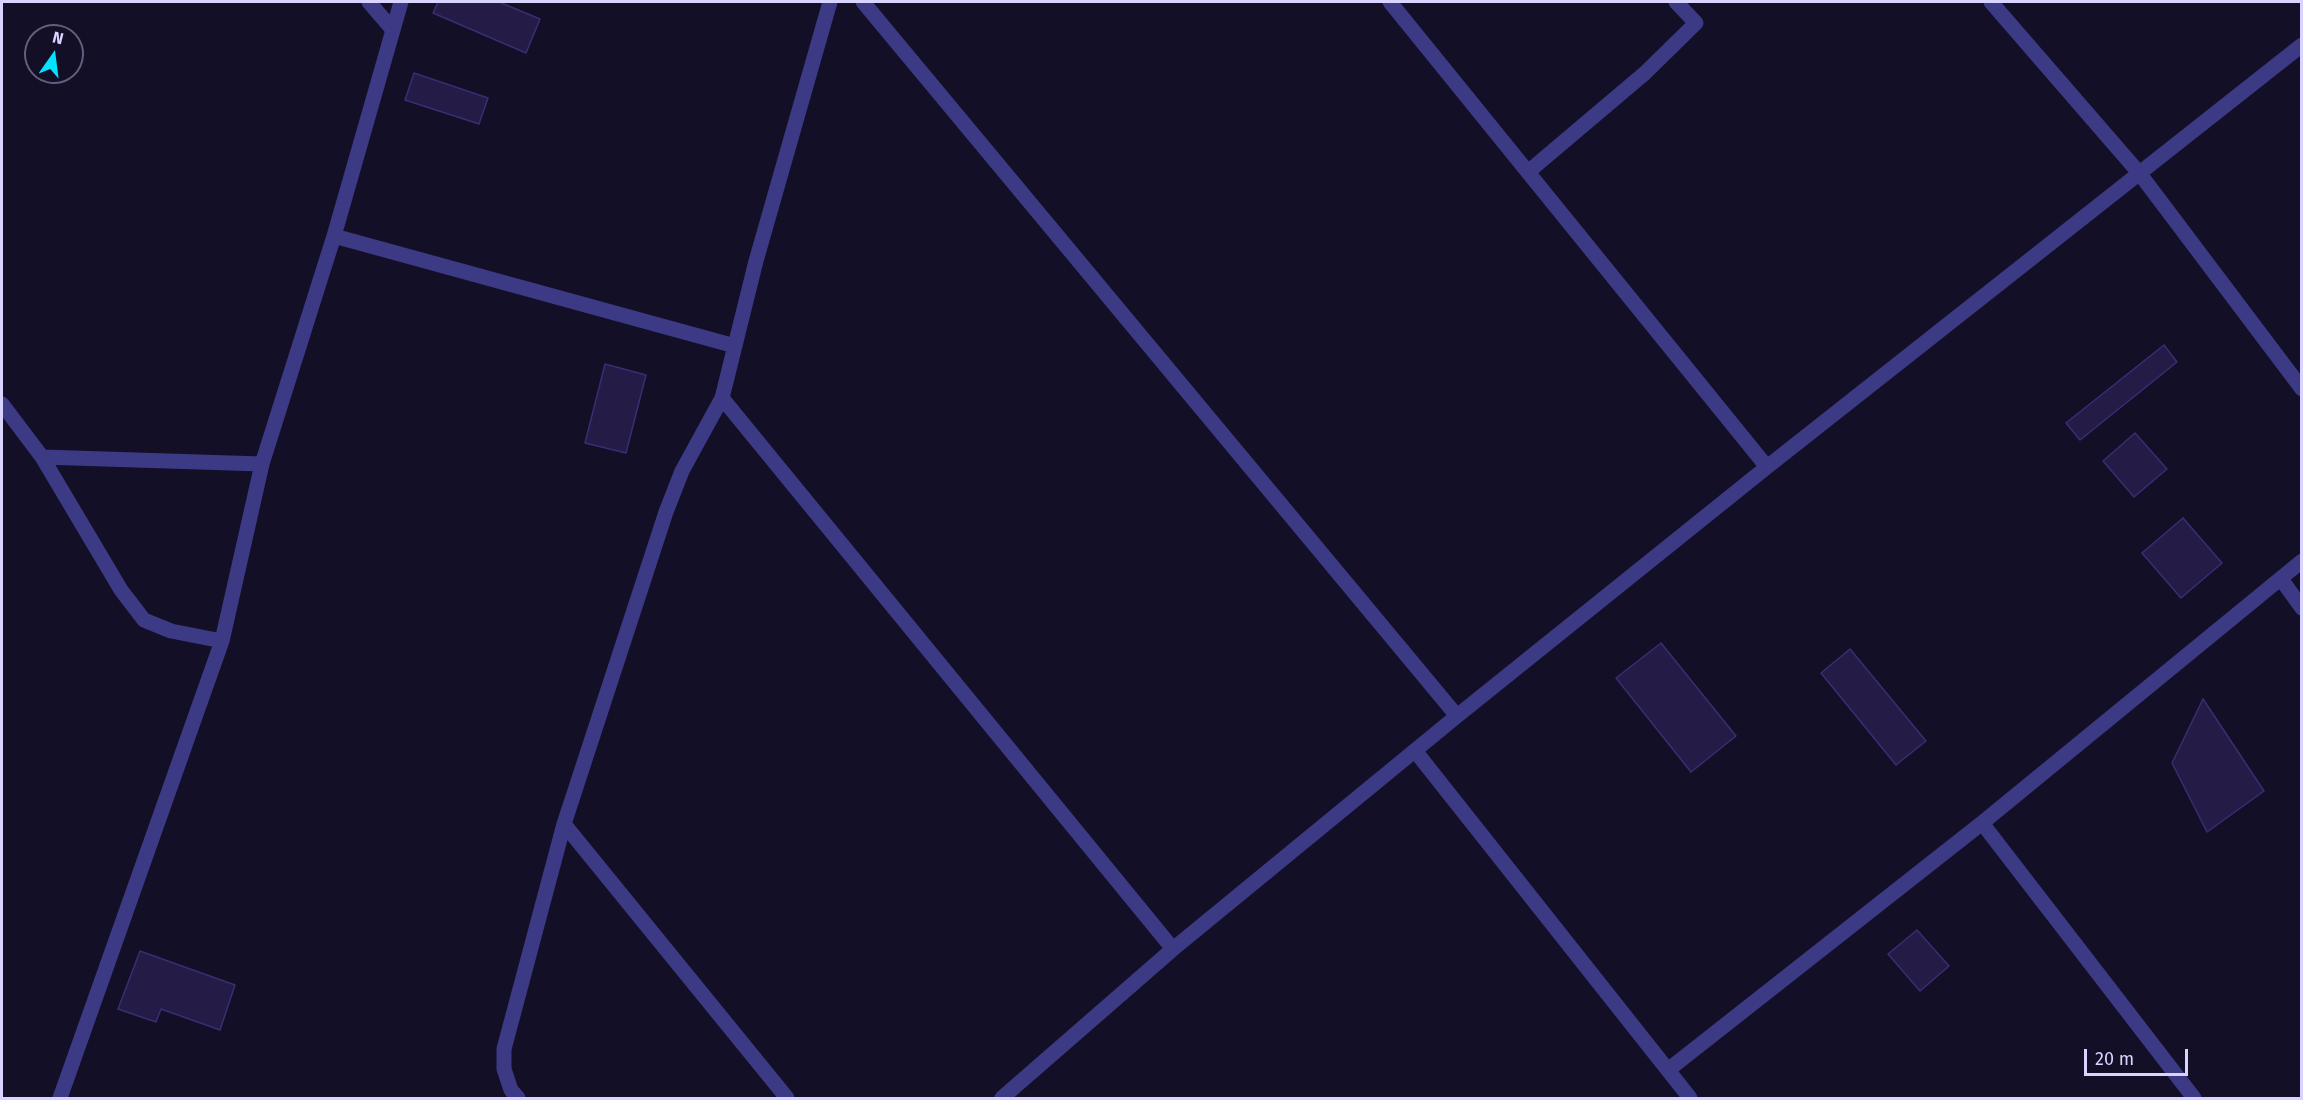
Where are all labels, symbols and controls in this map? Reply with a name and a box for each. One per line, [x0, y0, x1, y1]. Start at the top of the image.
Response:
north arrow [24, 24, 84, 84]
text: N [51, 27, 65, 48]
scale bar [2087, 1037, 2190, 1075]
text: 20 m [2095, 1048, 2134, 1070]

